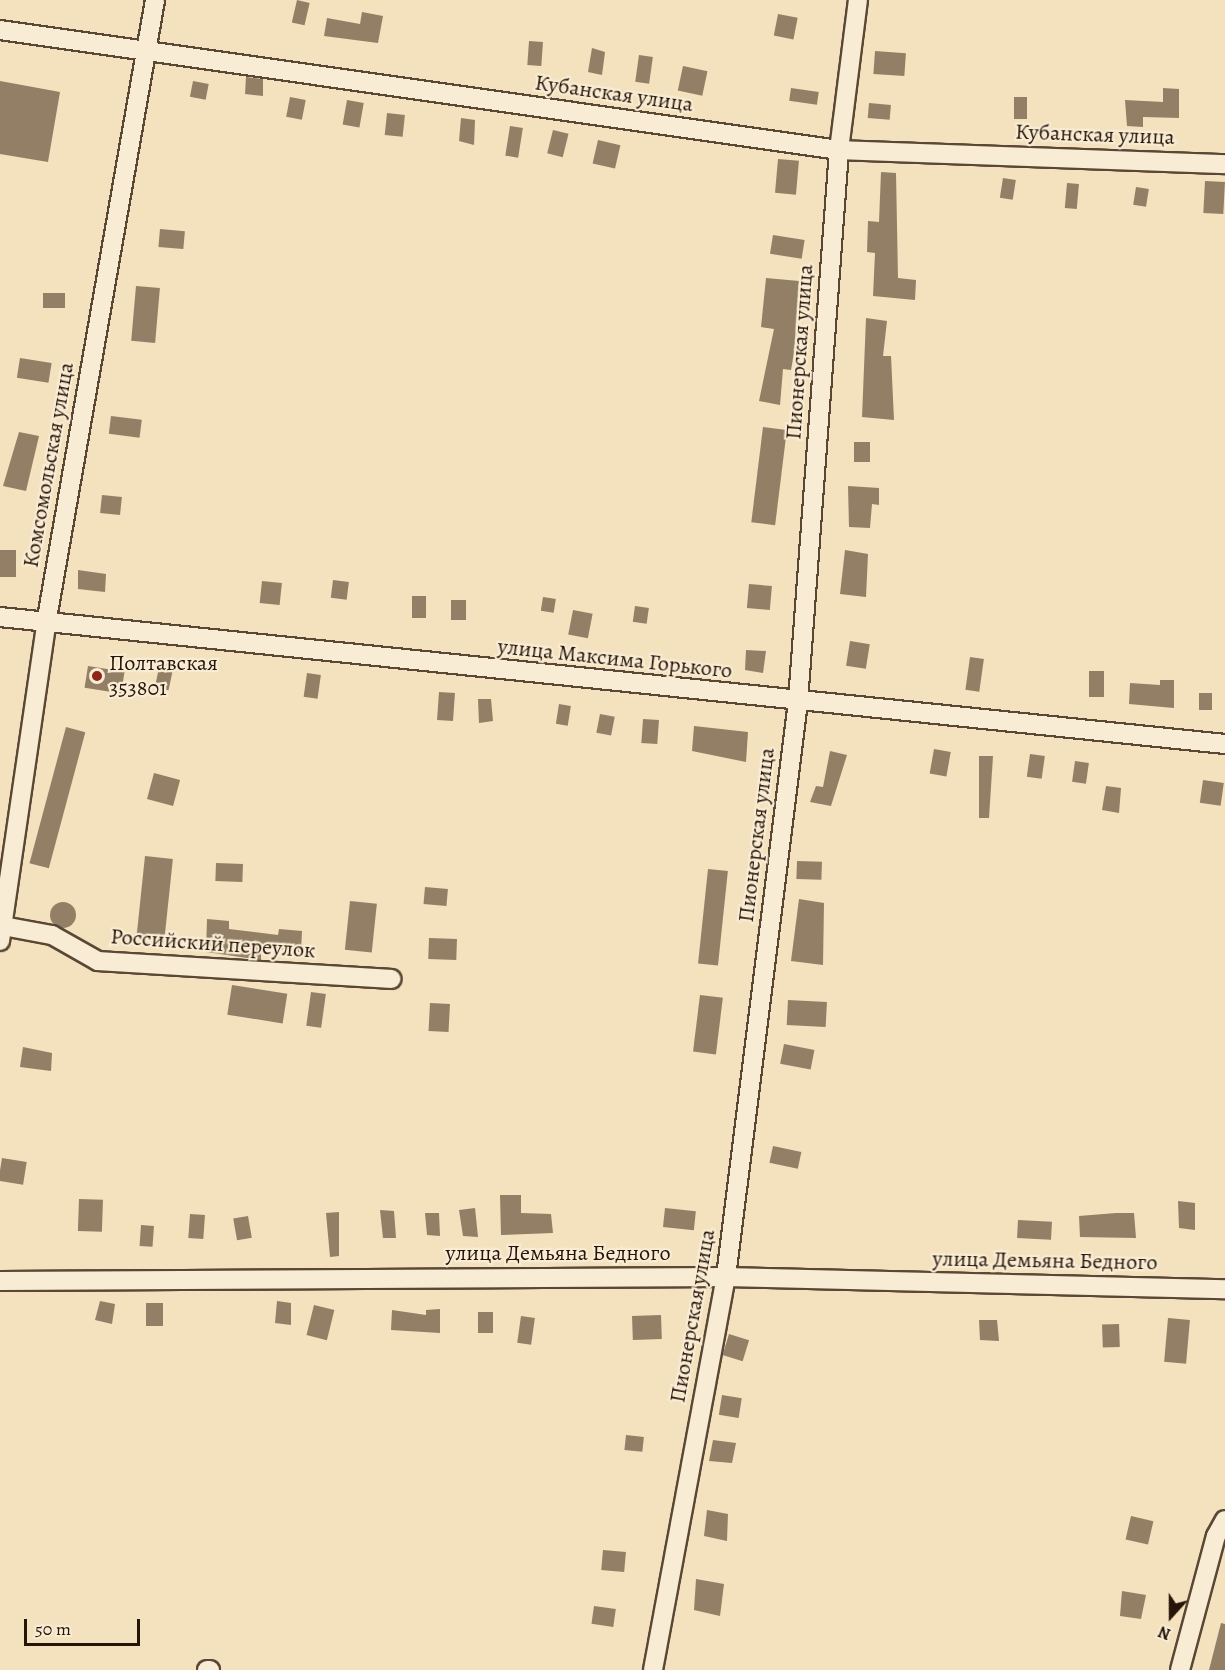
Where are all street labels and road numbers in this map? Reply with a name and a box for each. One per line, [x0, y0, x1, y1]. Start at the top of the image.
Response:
street label: Кубанская улица [533, 70, 695, 118]
street label: Кубанская улица [1015, 119, 1175, 151]
street label: Пионерская улица [781, 263, 819, 441]
street label: Комсомольская улица [18, 360, 80, 570]
street label: улица Максима Горького [496, 634, 734, 684]
street label: Пионерская улица [733, 746, 781, 924]
street label: Российский переулок [110, 924, 316, 964]
street label: Пионерская улица [665, 1227, 721, 1405]
street label: улица Демьяна Бедного [445, 1241, 671, 1267]
street label: улица Демьяна Бедного [932, 1246, 1158, 1276]

